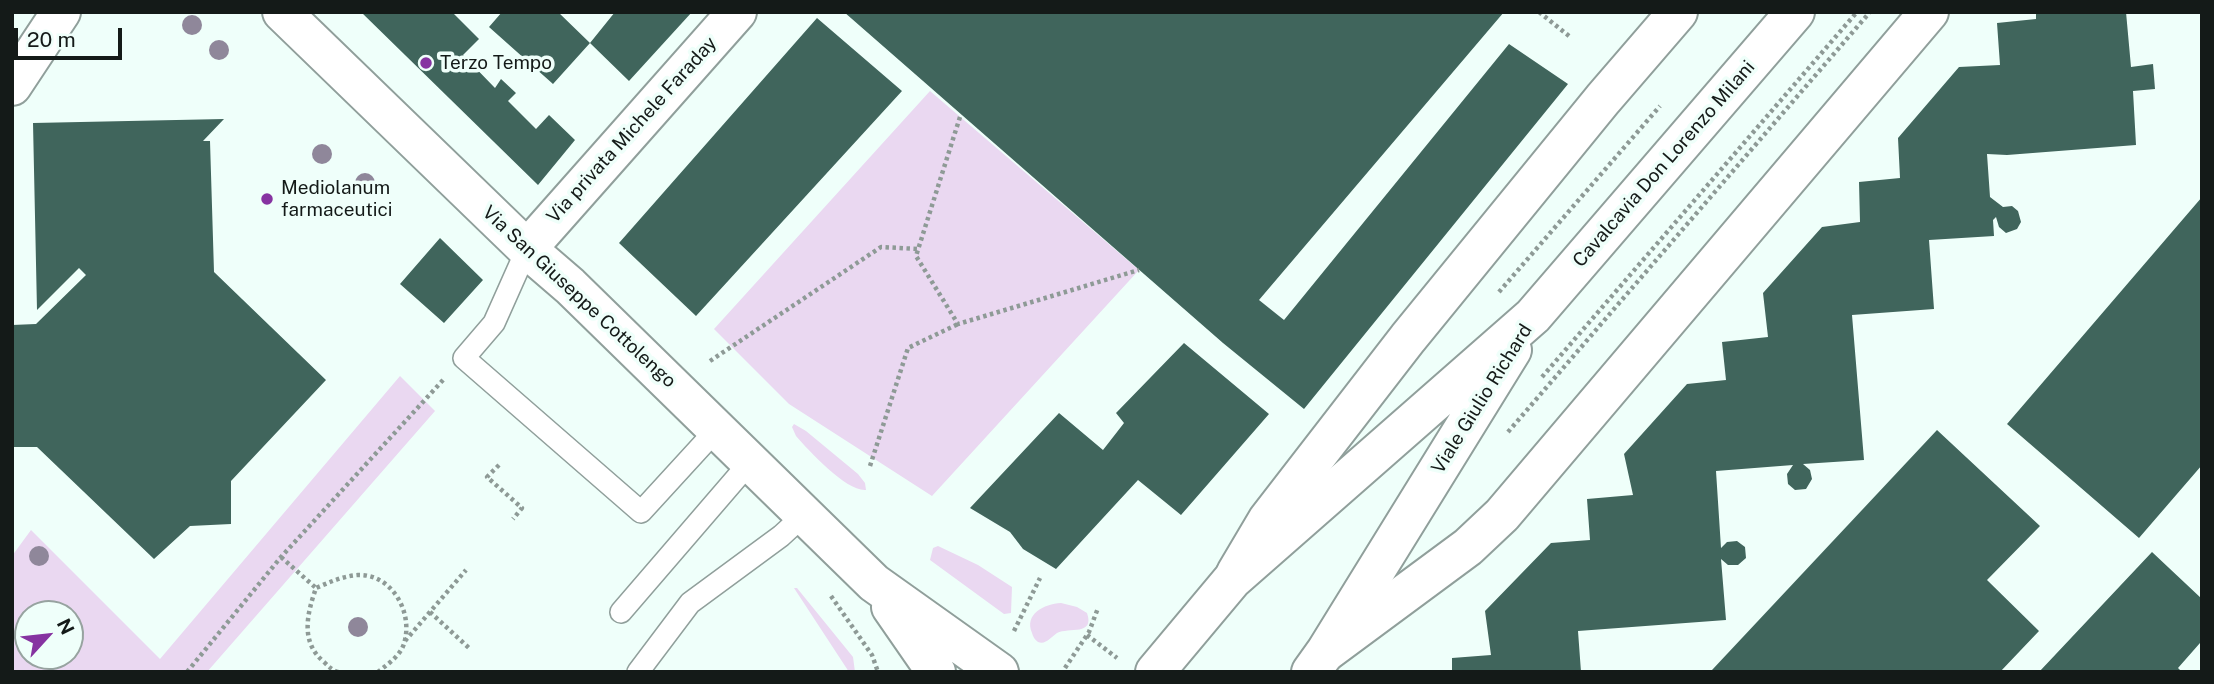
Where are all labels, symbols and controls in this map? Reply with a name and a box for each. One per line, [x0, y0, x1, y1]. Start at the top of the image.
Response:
scale bar [18, 14, 126, 58]
text: 20 m [27, 27, 76, 52]
street label: Via privata Michele Faraday [542, 32, 722, 228]
place label: Terzo Tempo [440, 52, 552, 74]
marker: Terzo Tempo [418, 55, 434, 71]
street label: Cavalcavia Don Lorenzo Milani [1568, 56, 1760, 272]
place label: Mediolanum farmaceutici [281, 177, 392, 221]
marker: Mediolanum farmaceutici [259, 191, 275, 207]
street label: Via San Giuseppe Cottolengo [477, 201, 681, 393]
street label: Viale Giulio Richard [1427, 320, 1537, 478]
north arrow [14, 600, 84, 670]
text: N [53, 615, 79, 638]

